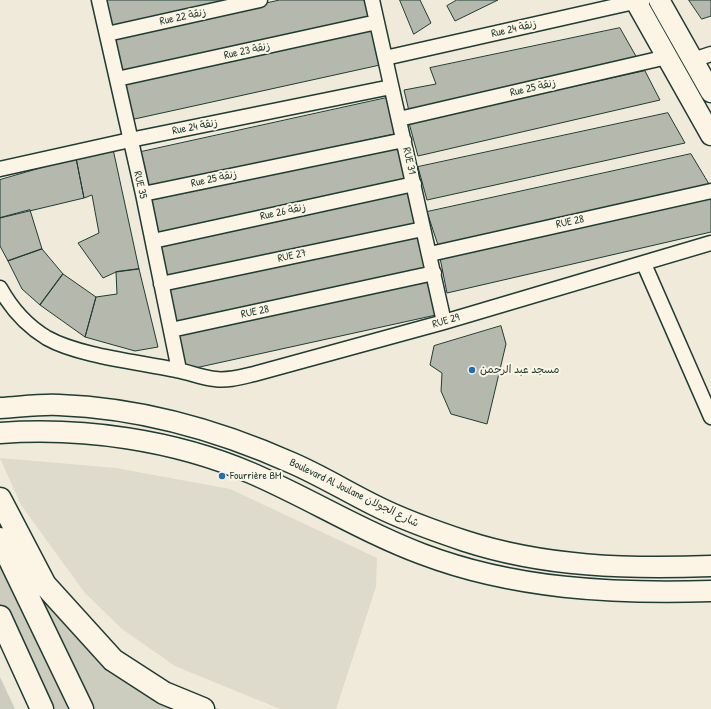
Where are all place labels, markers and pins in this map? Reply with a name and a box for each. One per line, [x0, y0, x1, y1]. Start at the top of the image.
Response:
place label: مسجد عبد الرحمن [480, 363, 559, 377]
marker: مسجد عبد الرحمن [467, 365, 477, 375]
place label: Fourrière BM [230, 469, 282, 483]
marker: Fourrière BM [217, 471, 227, 481]

